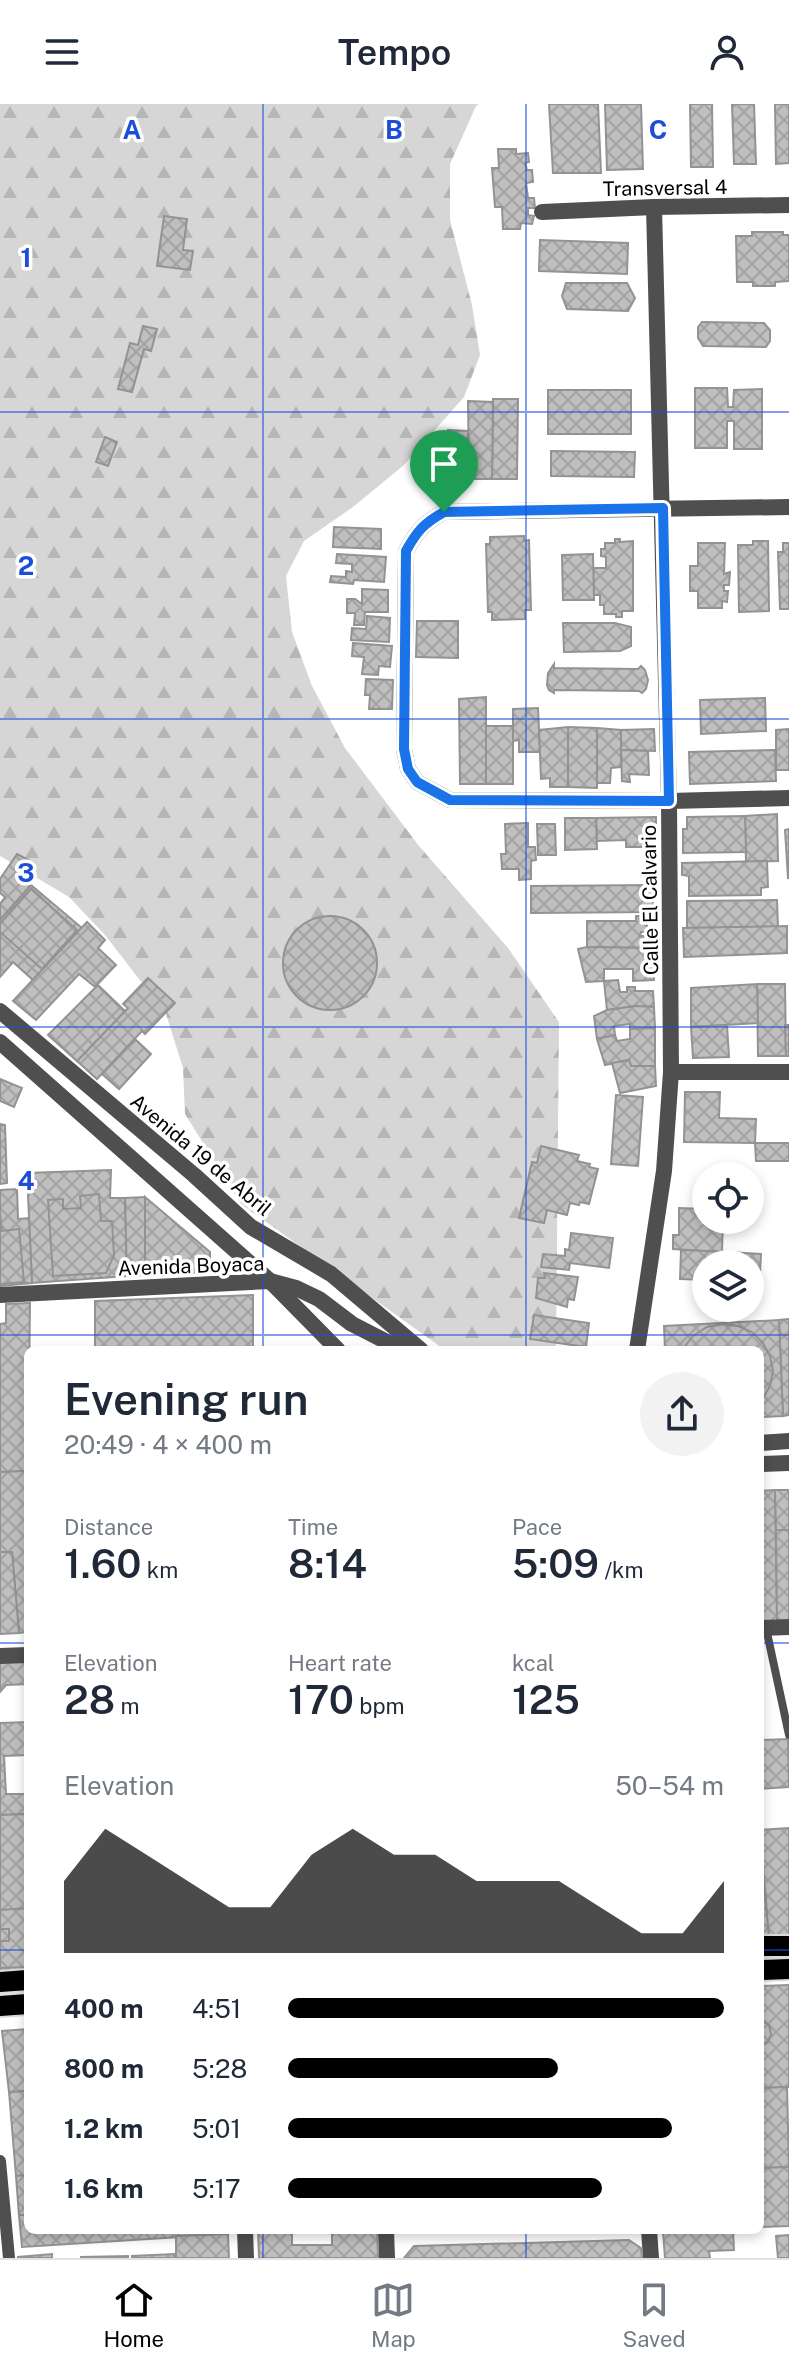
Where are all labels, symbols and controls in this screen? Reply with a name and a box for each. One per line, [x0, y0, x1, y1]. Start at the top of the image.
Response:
icon: menu [40, 30, 84, 74]
icon: person [705, 30, 749, 74]
text: Tempo [338, 31, 451, 73]
text: A [123, 114, 142, 145]
text: B [385, 114, 403, 145]
text: C [649, 114, 667, 145]
street label: Transversal 4 [602, 175, 728, 201]
text: 1 [20, 242, 32, 273]
pin [410, 430, 478, 512]
icon: arrive [422, 442, 466, 486]
text: 2 [18, 550, 34, 581]
street label: Calle El Calvario [637, 825, 663, 975]
text: 3 [17, 857, 35, 888]
street label: Avenida 19 de Abril [126, 1089, 276, 1221]
map controls [692, 1162, 764, 1322]
button: locate [692, 1162, 764, 1234]
text: 4 [17, 1165, 35, 1196]
button: layers [692, 1250, 764, 1322]
street label: Avenida Boyaca [117, 1251, 265, 1281]
button: share [640, 1372, 724, 1456]
text: Evening run [64, 1373, 309, 1425]
text: 20:49 · 4 × 400 m [64, 1429, 272, 1460]
text: Distance [64, 1514, 153, 1540]
text: Time [288, 1514, 338, 1540]
text: Pace [512, 1514, 562, 1540]
text: 1.60 [64, 1540, 141, 1587]
text: 8:14 [288, 1540, 367, 1587]
text: 5:09 [512, 1540, 599, 1587]
text: km [141, 1557, 178, 1583]
text: /km [599, 1557, 644, 1583]
text: Elevation [64, 1650, 157, 1676]
text: Heart rate [288, 1650, 392, 1676]
text: kcal [512, 1650, 554, 1676]
text: 28 [64, 1676, 115, 1723]
text: 170 [288, 1676, 354, 1723]
text: 125 [512, 1676, 580, 1723]
text: m [115, 1693, 140, 1719]
text: bpm [354, 1693, 405, 1719]
text: Elevation [64, 1770, 174, 1801]
text: 50–54 m [615, 1770, 724, 1801]
text: 400 m [64, 1993, 144, 2024]
text: 4:51 [192, 1993, 241, 2024]
text: 800 m [64, 2053, 144, 2084]
text: 5:28 [192, 2053, 247, 2084]
text: 1.2 km [64, 2113, 143, 2144]
text: 5:01 [192, 2113, 241, 2144]
text: 1.6 km [64, 2173, 144, 2204]
text: 5:17 [192, 2173, 241, 2204]
tab: Home [103, 2278, 164, 2352]
tab: Map [371, 2278, 416, 2352]
tab: Saved [623, 2278, 686, 2352]

